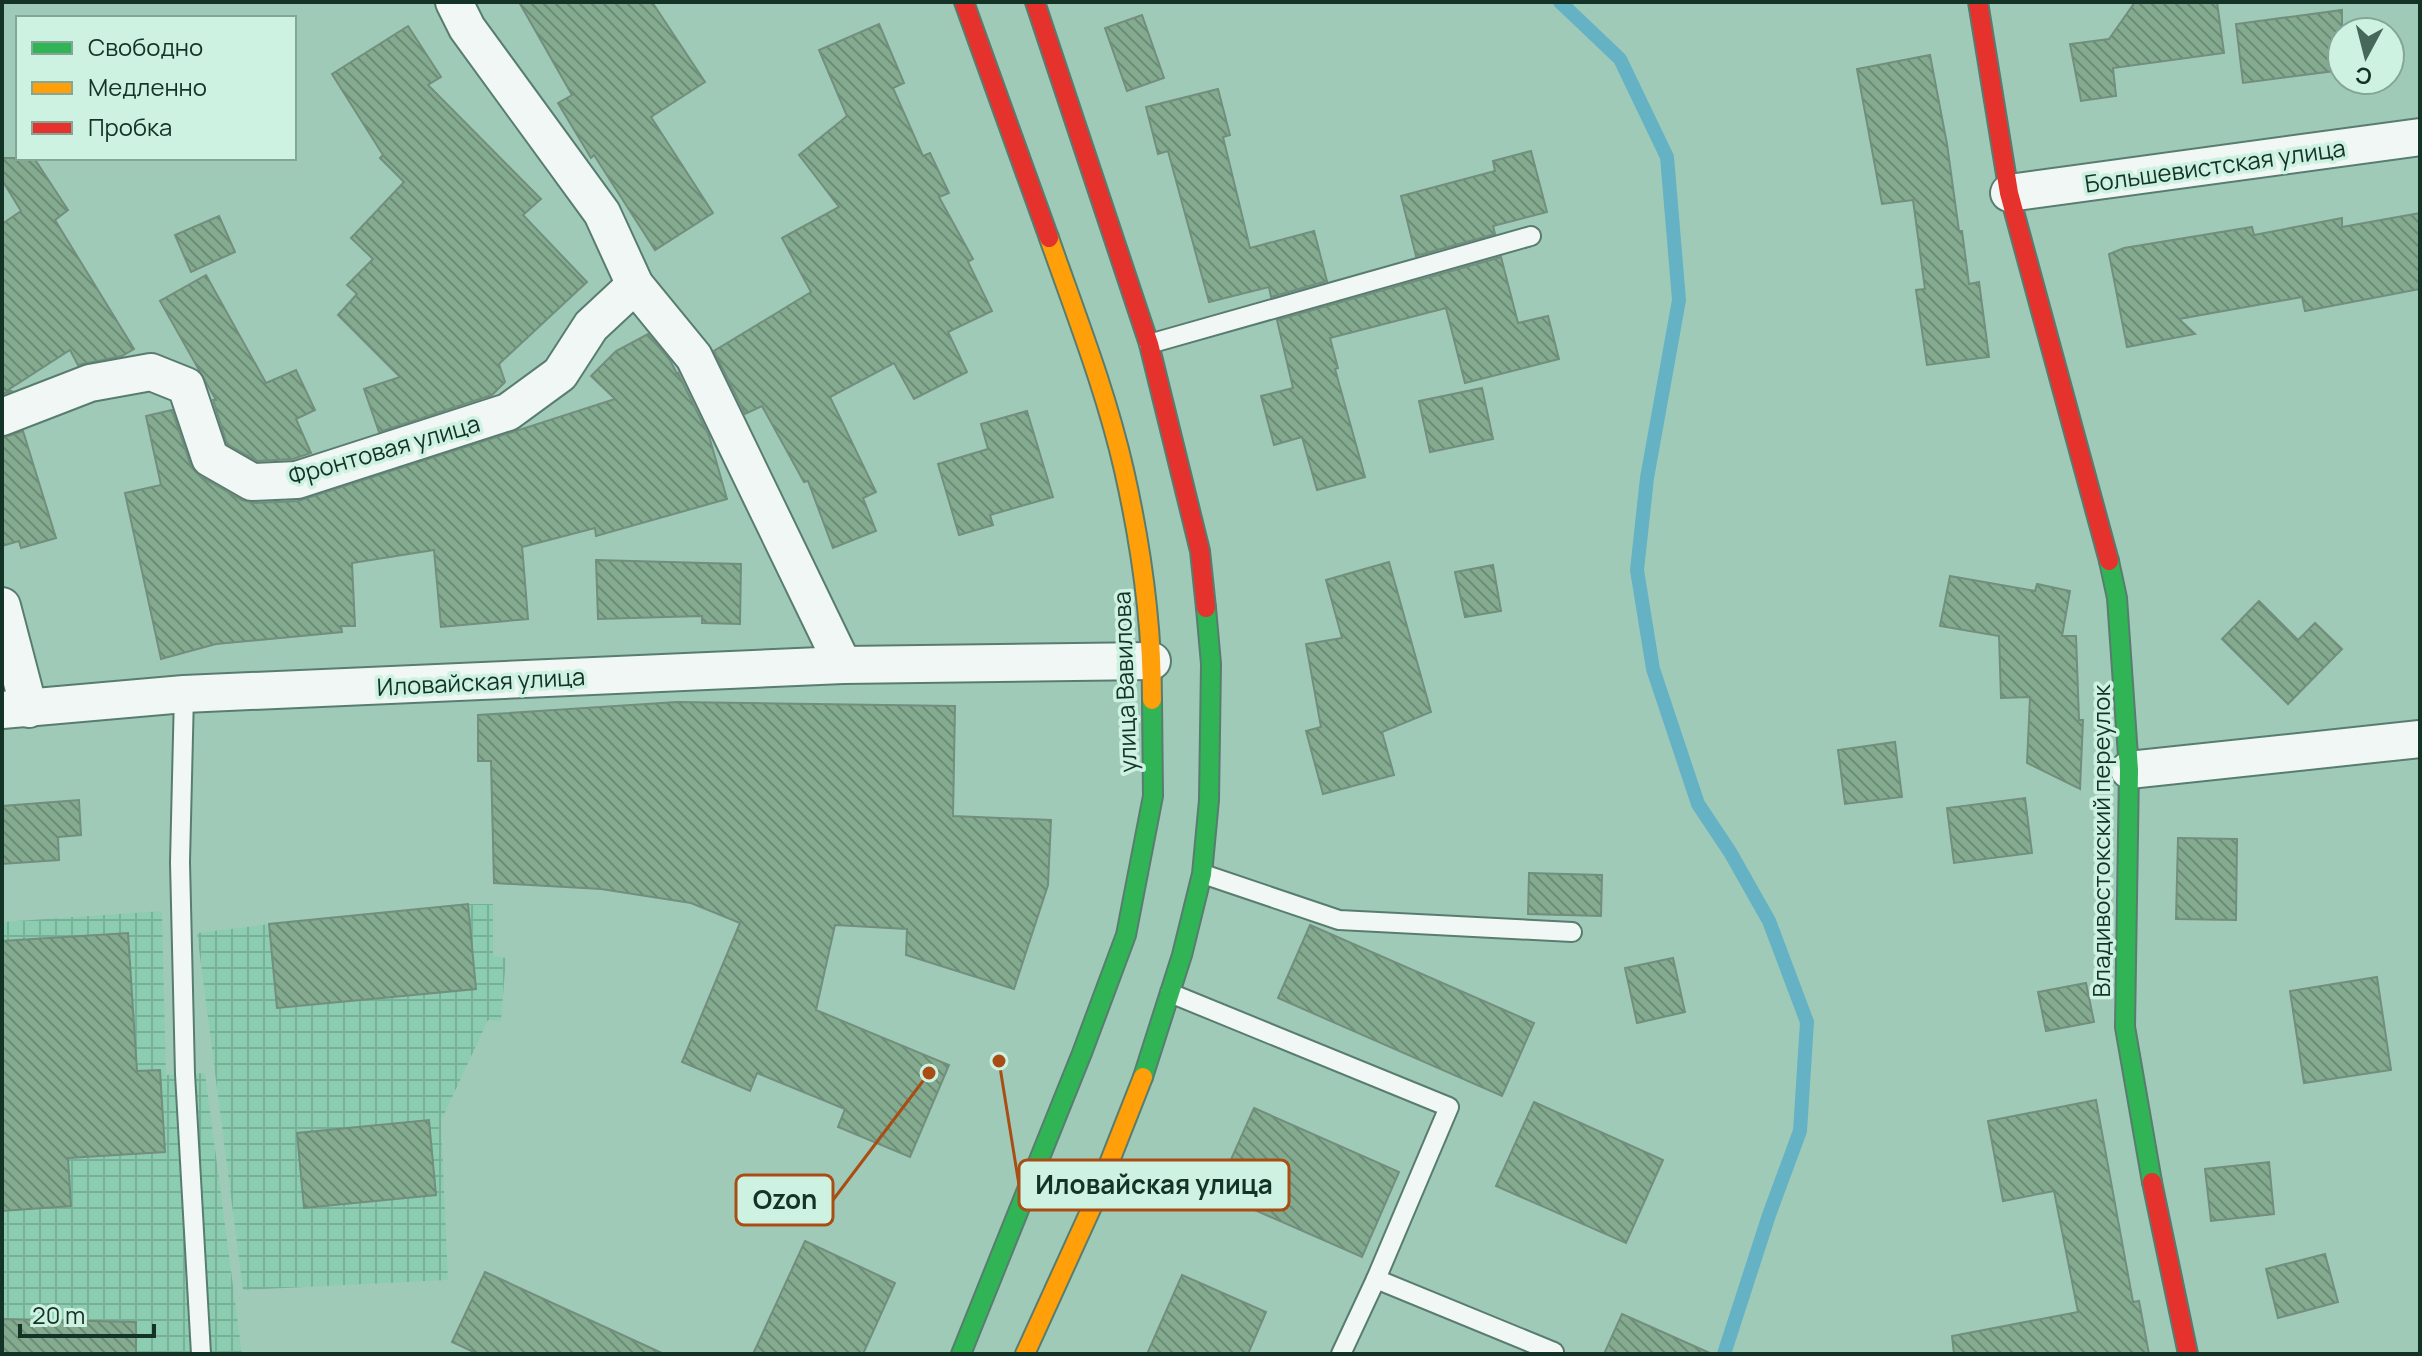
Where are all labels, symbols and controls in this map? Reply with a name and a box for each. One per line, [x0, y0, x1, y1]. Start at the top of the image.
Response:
legend [16, 16, 296, 160]
north arrow [2326, 16, 2406, 96]
text: Свободно [88, 30, 203, 63]
text: С [2354, 60, 2373, 92]
text: Медленно [88, 70, 207, 103]
text: Пробка [88, 110, 172, 143]
street label: Большевистская улица [2082, 130, 2348, 200]
street label: Фронтовая улица [284, 406, 484, 492]
street label: улица Вавилова [1104, 591, 1144, 773]
street label: Иловайская улица [376, 659, 586, 703]
street label: Владивостокский переулок [2084, 684, 2117, 997]
callout: Иловайская улица [1019, 1160, 1289, 1210]
text: Иловайская улица [1035, 1166, 1273, 1202]
callout: Ozon [736, 1175, 833, 1225]
text: Ozon [753, 1181, 817, 1217]
scale bar [20, 1288, 154, 1338]
text: 20 m [32, 1298, 85, 1331]

